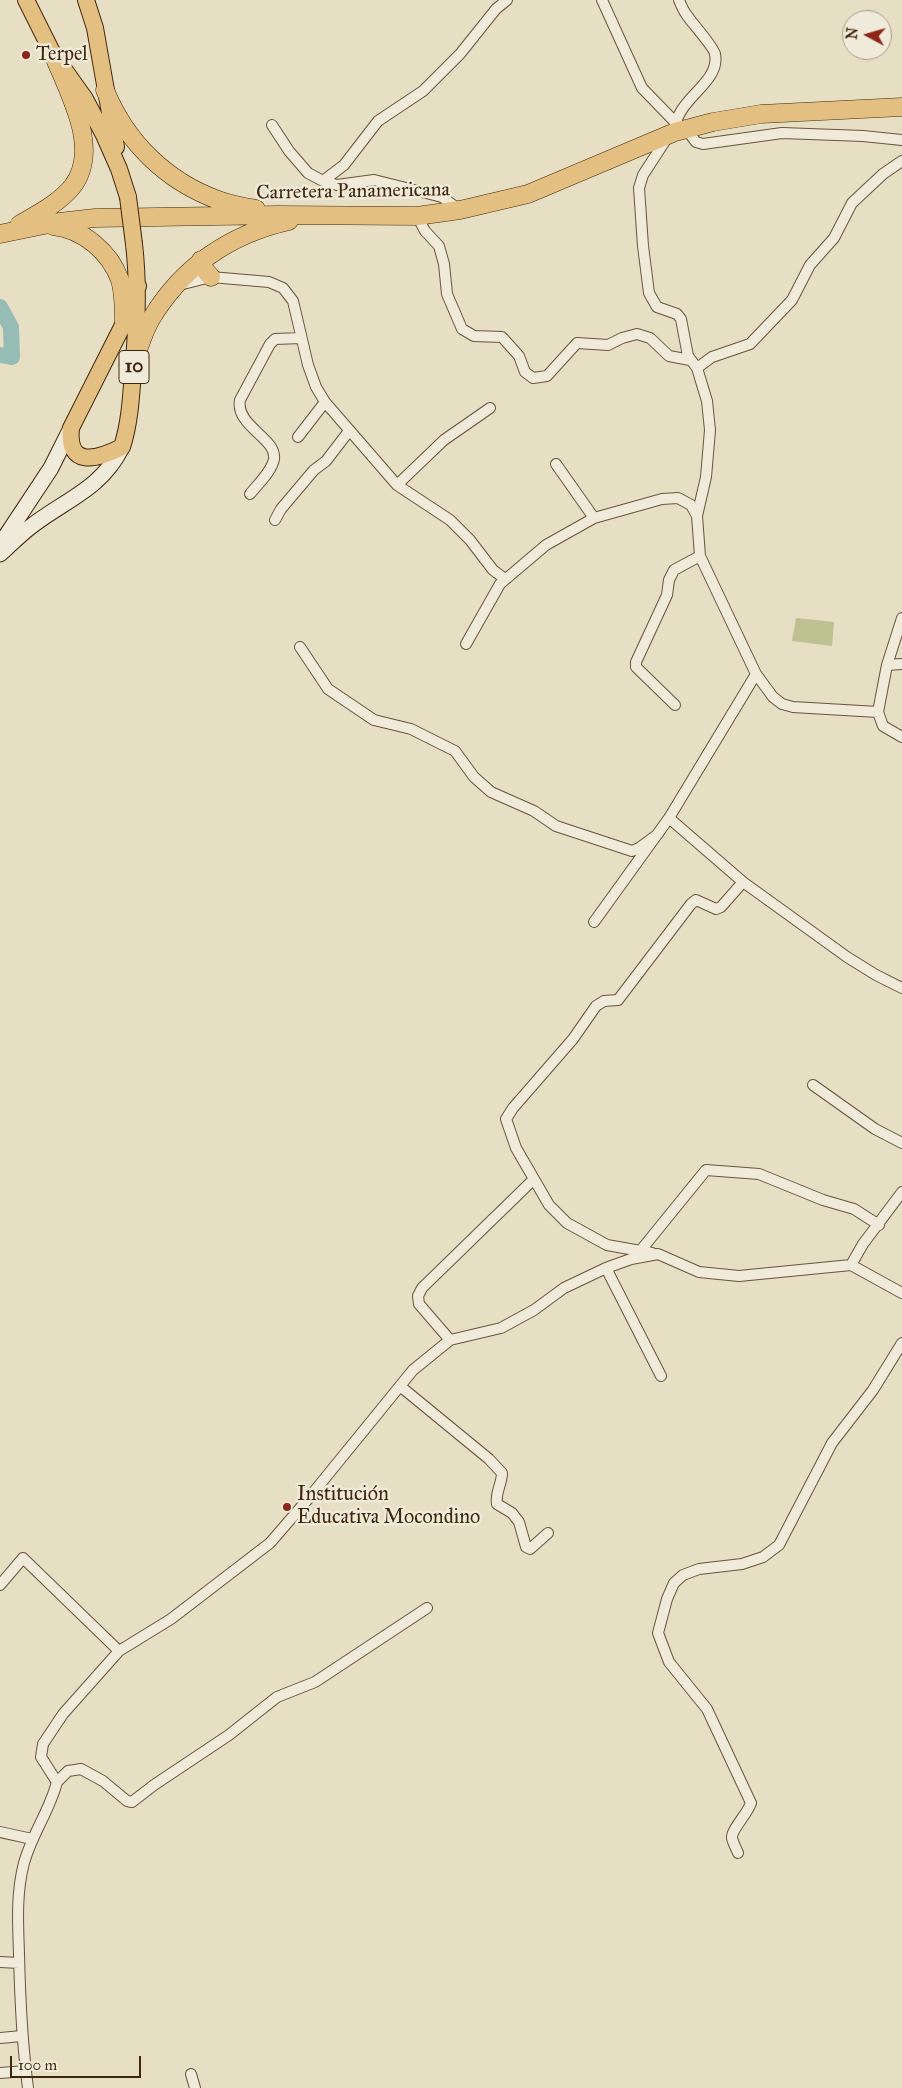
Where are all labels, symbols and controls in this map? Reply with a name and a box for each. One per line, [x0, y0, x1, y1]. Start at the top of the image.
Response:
north arrow [842, 10, 892, 60]
text: N [844, 27, 862, 40]
place label: Terpel [36, 43, 88, 67]
marker: Terpel [20, 49, 32, 61]
street label: Carretera Panamericana [256, 178, 450, 206]
road number: 10 [119, 351, 149, 384]
place label: Institución Educativa Mocondino [297, 1483, 480, 1530]
marker: Institución Educativa Mocondino [281, 1501, 293, 1513]
scale bar [12, 2046, 144, 2078]
text: 100 m [18, 2056, 57, 2074]

